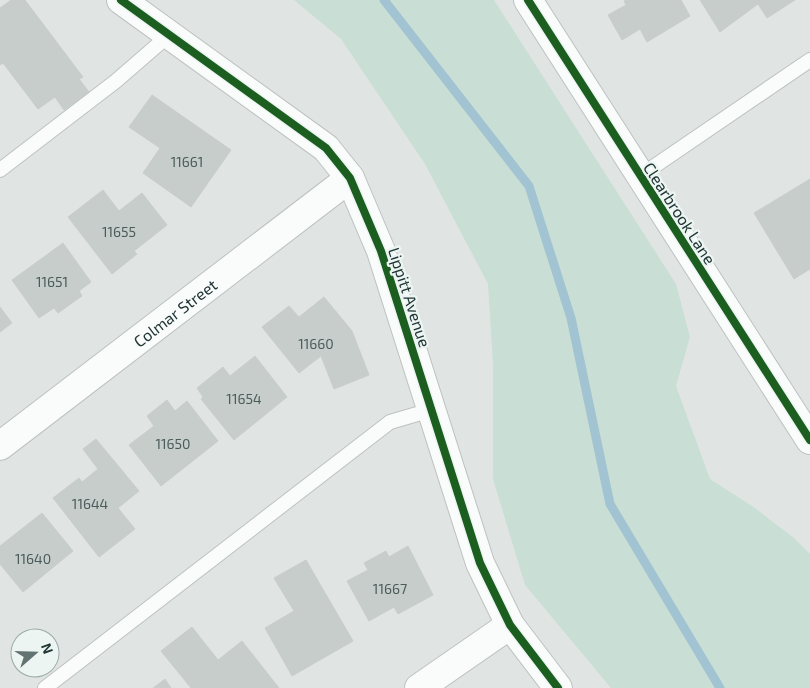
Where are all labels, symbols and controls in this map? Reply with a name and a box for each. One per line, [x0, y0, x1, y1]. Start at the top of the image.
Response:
house number: 11661 [171, 153, 203, 170]
street label: Clearbrook Lane [640, 159, 720, 267]
house number: 11655 [102, 223, 136, 240]
street label: Lippitt Avenue [385, 245, 435, 349]
house number: 11651 [36, 273, 68, 290]
street label: Colmar Street [129, 274, 220, 350]
house number: 11660 [298, 335, 334, 352]
house number: 11654 [226, 390, 262, 407]
house number: 11650 [155, 435, 191, 452]
house number: 11644 [72, 495, 108, 512]
house number: 11640 [15, 550, 51, 567]
house number: 11667 [373, 580, 407, 597]
north arrow [10, 628, 60, 678]
text: N [38, 641, 57, 656]

